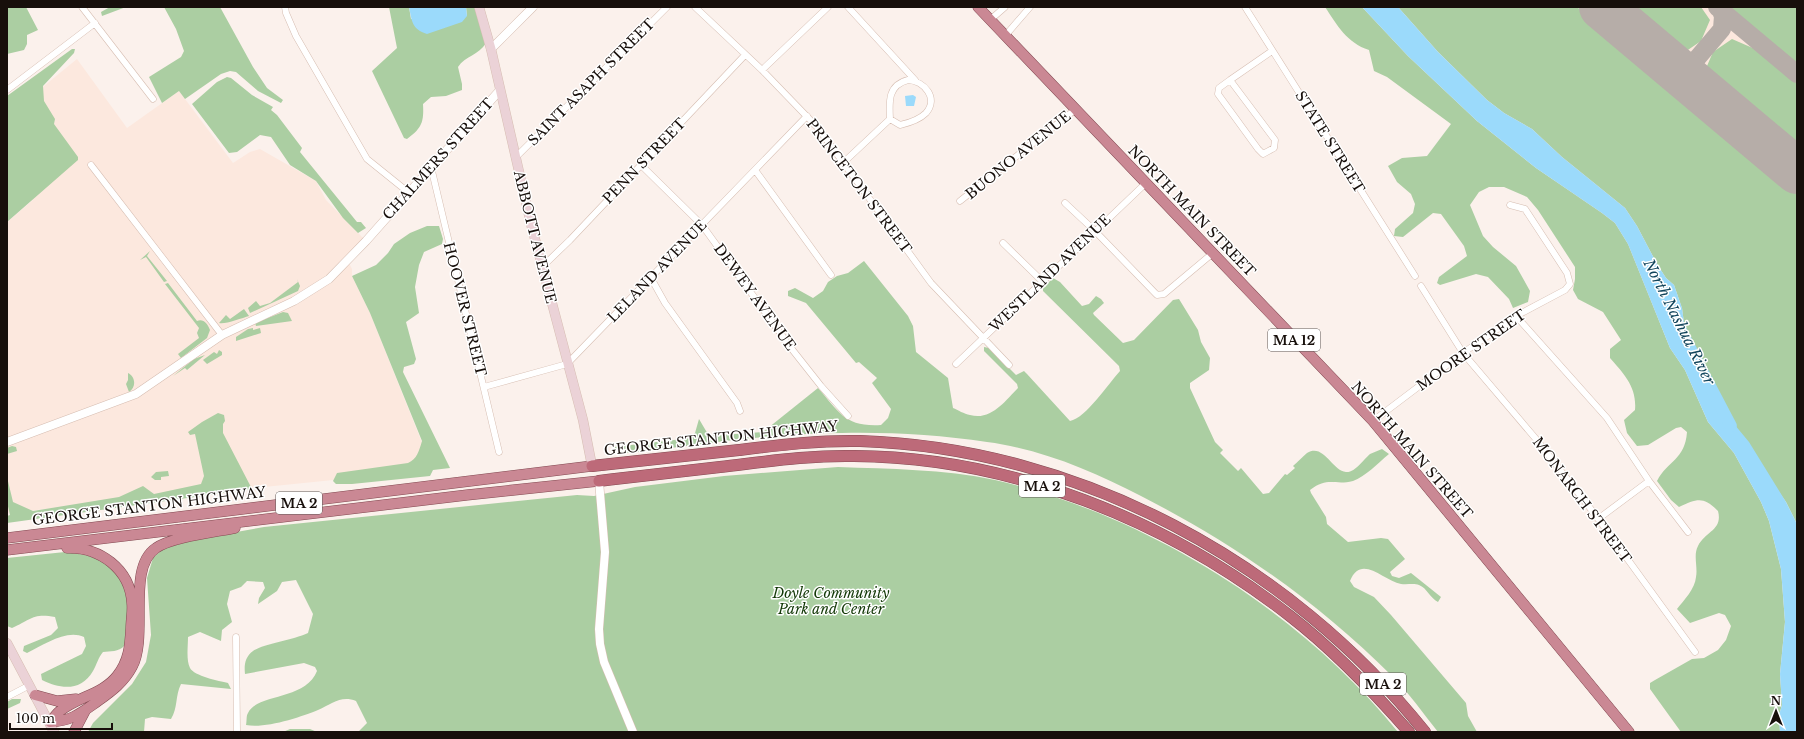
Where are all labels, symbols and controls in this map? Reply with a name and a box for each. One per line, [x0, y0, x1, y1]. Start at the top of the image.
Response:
street label: SAINT ASAPH STREET [524, 15, 658, 149]
street label: STATE STREET [1291, 88, 1369, 196]
street label: CHALMERS STREET [379, 94, 497, 224]
street label: BUONO AVENUE [962, 107, 1074, 203]
street label: PENN STREET [599, 115, 689, 207]
street label: PRINCETON STREET [802, 115, 916, 257]
street label: NORTH MAIN STREET [1124, 142, 1260, 280]
street label: ABBOTT AVENUE [510, 168, 560, 305]
street label: WESTLAND AVENUE [985, 210, 1115, 336]
street label: LELAND AVENUE [603, 216, 711, 326]
street label: HOOVER STREET [440, 240, 490, 378]
street label: DEWEY AVENUE [710, 240, 800, 354]
water label: North Nashua River [1639, 255, 1720, 389]
street label: MOORE STREET [1413, 306, 1529, 394]
road number: MA 12 [1268, 329, 1320, 351]
street label: NORTH MAIN STREET [1348, 378, 1476, 522]
street label: GEORGE STANTON HIGHWAY [603, 417, 840, 459]
street label: MONARCH STREET [1529, 433, 1635, 567]
road number: MA 2 [1019, 475, 1065, 497]
street label: GEORGE STANTON HIGHWAY [31, 483, 268, 529]
road number: MA 2 [276, 492, 322, 514]
park label: Doyle Community Park and Center [772, 584, 890, 618]
road number: MA 2 [1360, 673, 1406, 695]
north arrow [1756, 691, 1796, 731]
text: N [1771, 694, 1782, 708]
scale bar [10, 705, 112, 731]
text: 100 m [16, 711, 55, 726]

